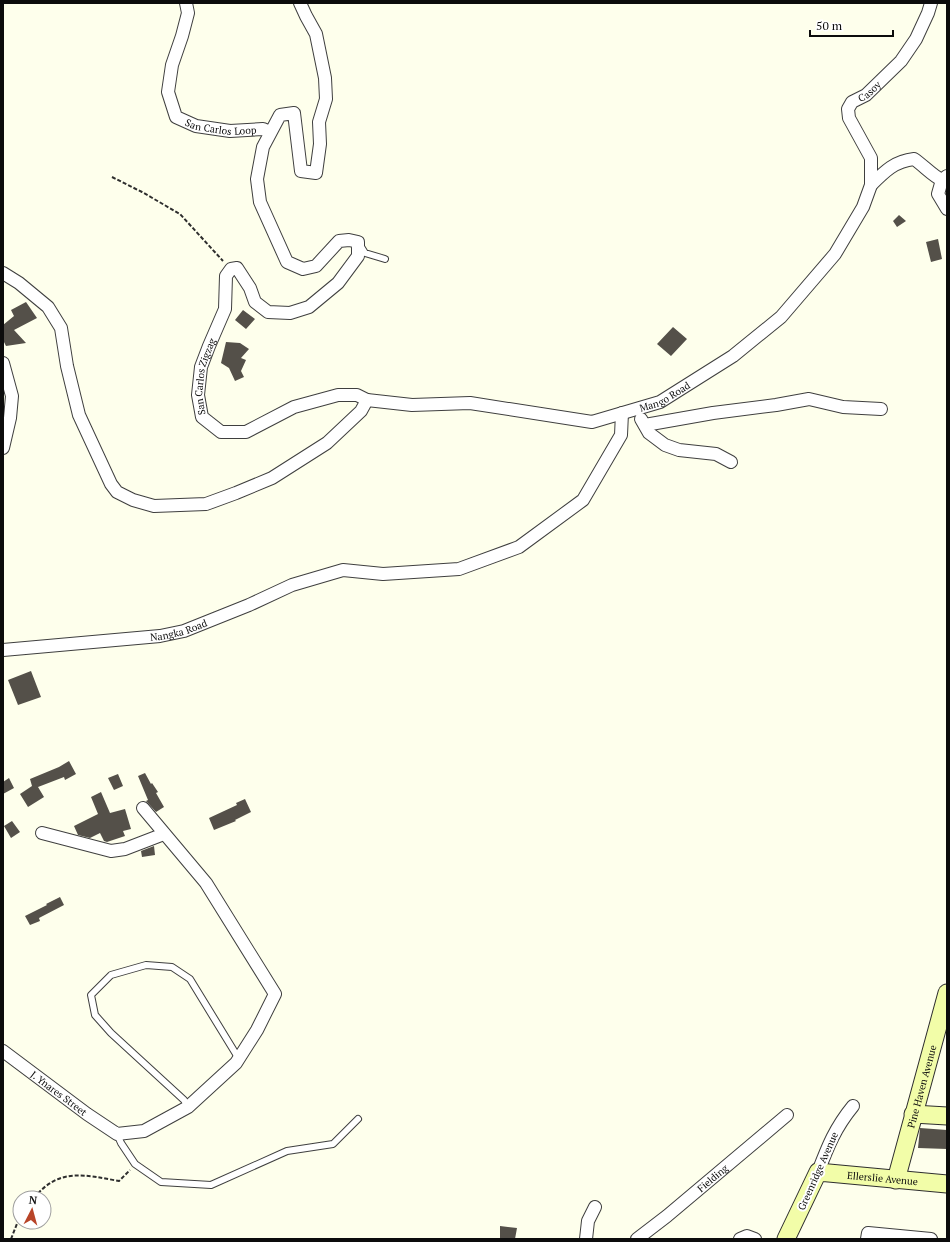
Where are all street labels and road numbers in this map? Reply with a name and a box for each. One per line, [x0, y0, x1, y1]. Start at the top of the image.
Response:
street label: Casoy [856, 77, 884, 105]
street label: San Carlos Loop [183, 116, 257, 138]
street label: San Carlos Zigzag [191, 335, 218, 416]
street label: Mango Road [638, 378, 693, 414]
street label: Nangka Road [150, 616, 209, 643]
street label: Pine Haven Avenue [904, 1043, 939, 1129]
street label: J. Ynares Street [28, 1068, 90, 1119]
street label: Greenridge Avenue [795, 1130, 841, 1212]
street label: Fielding [694, 1161, 731, 1195]
street label: Ellerslie Avenue [846, 1168, 919, 1188]

